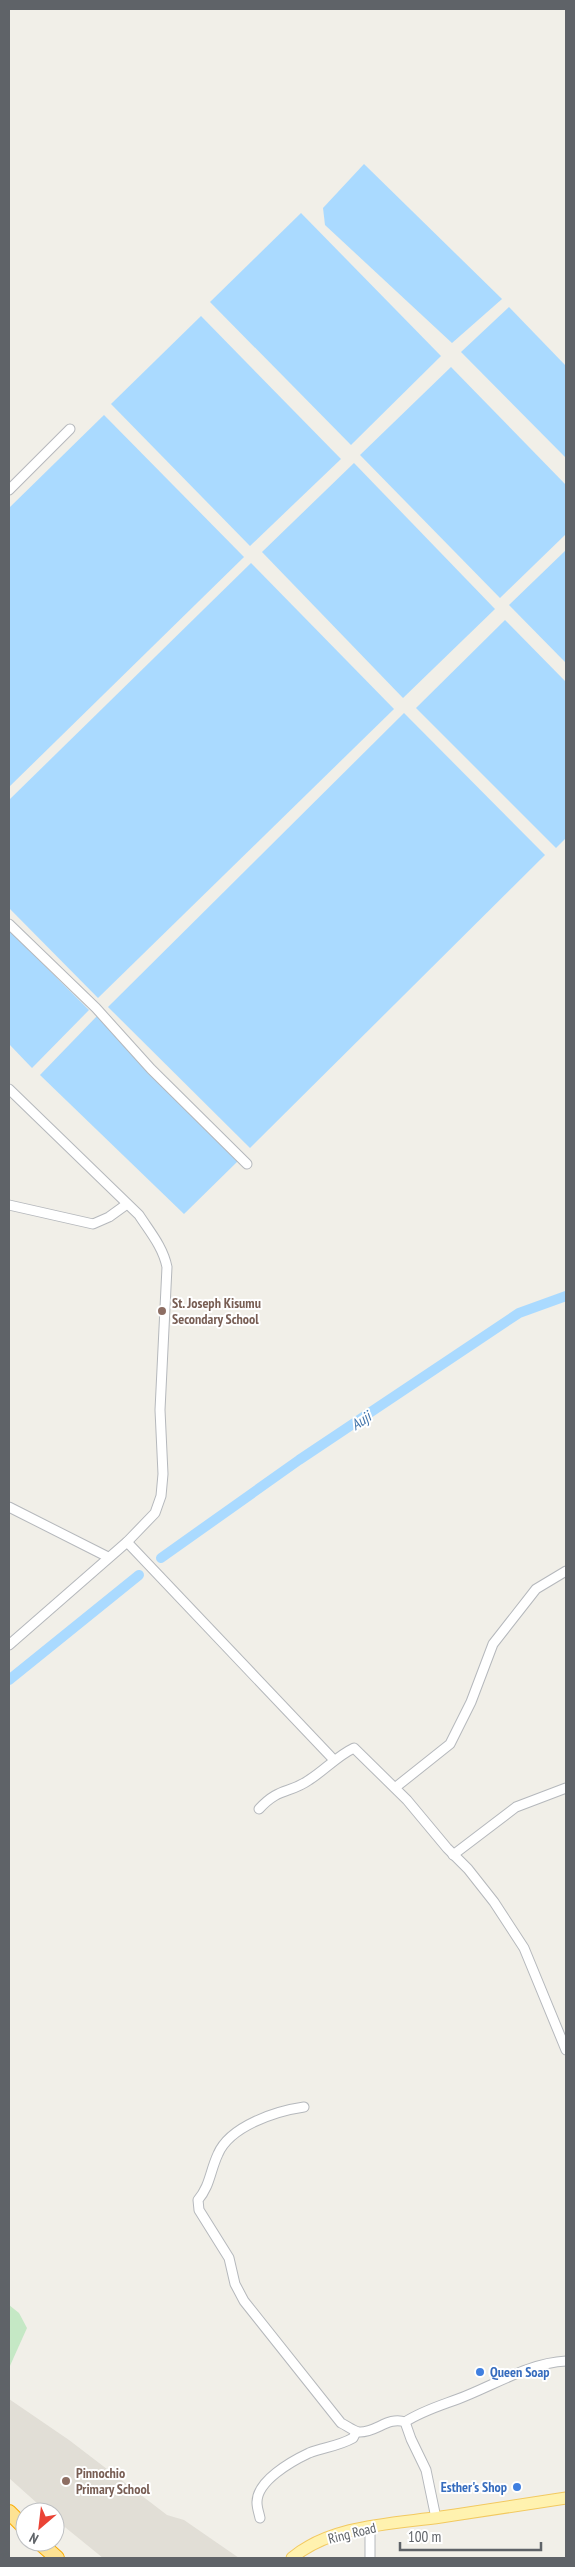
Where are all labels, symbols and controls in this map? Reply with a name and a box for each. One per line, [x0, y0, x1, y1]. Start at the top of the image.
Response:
place label: St. Joseph Kisumu Secondary School [172, 1294, 261, 1328]
marker: St. Joseph Kisumu Secondary School [156, 1305, 168, 1317]
water label: Auji [347, 1406, 376, 1434]
place label: Queen Soap [490, 2363, 550, 2381]
marker: Queen Soap [474, 2366, 486, 2378]
place label: Pinnochio Primary School [76, 2464, 151, 2498]
marker: Pinnochio Primary School [60, 2475, 72, 2487]
place label: Esther's Shop [441, 2478, 507, 2496]
marker: Esther's Shop [511, 2481, 523, 2493]
north arrow [15, 2502, 65, 2552]
street label: Ring Road [326, 2518, 378, 2548]
scale bar [400, 2520, 541, 2552]
text: 100 m [408, 2527, 441, 2546]
text: N [26, 2529, 41, 2548]

